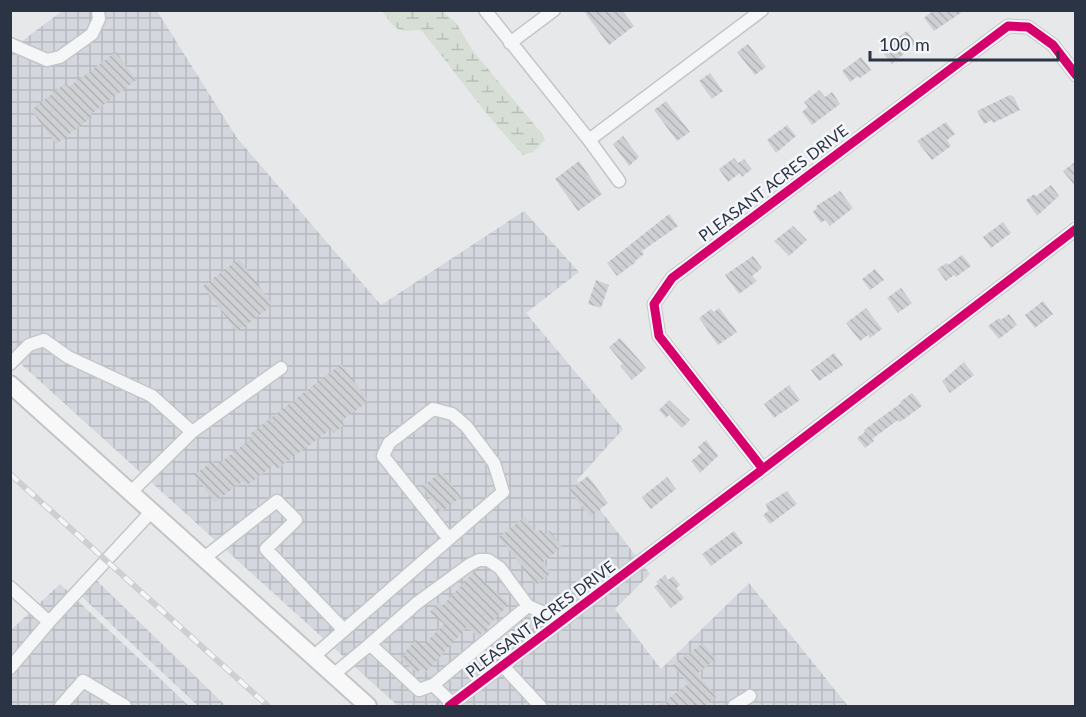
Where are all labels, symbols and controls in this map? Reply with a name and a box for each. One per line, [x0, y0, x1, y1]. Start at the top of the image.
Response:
scale bar [870, 24, 1058, 62]
text: 100 m [879, 33, 930, 55]
street label: PLEASANT ACRES DRIVE [694, 120, 851, 245]
street label: PLEASANT ACRES DRIVE [461, 556, 618, 681]

